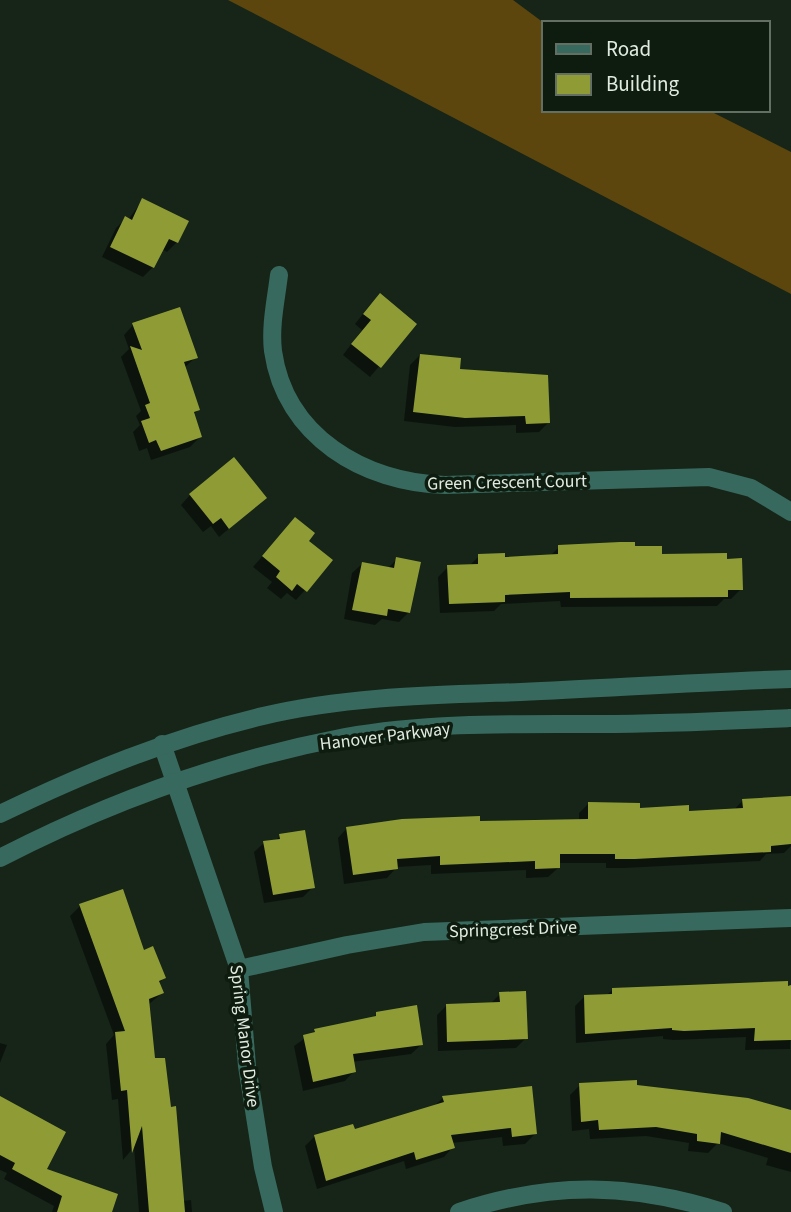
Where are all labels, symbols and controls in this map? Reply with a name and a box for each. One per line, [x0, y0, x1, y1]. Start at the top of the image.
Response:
legend [542, 21, 770, 112]
text: Road [606, 34, 651, 64]
text: Building [606, 69, 680, 99]
street label: Green Crescent Court [427, 469, 587, 496]
street label: Hanover Parkway [318, 716, 452, 757]
street label: Springcrest Drive [449, 915, 577, 944]
street label: Spring Manor Drive [223, 963, 266, 1109]

